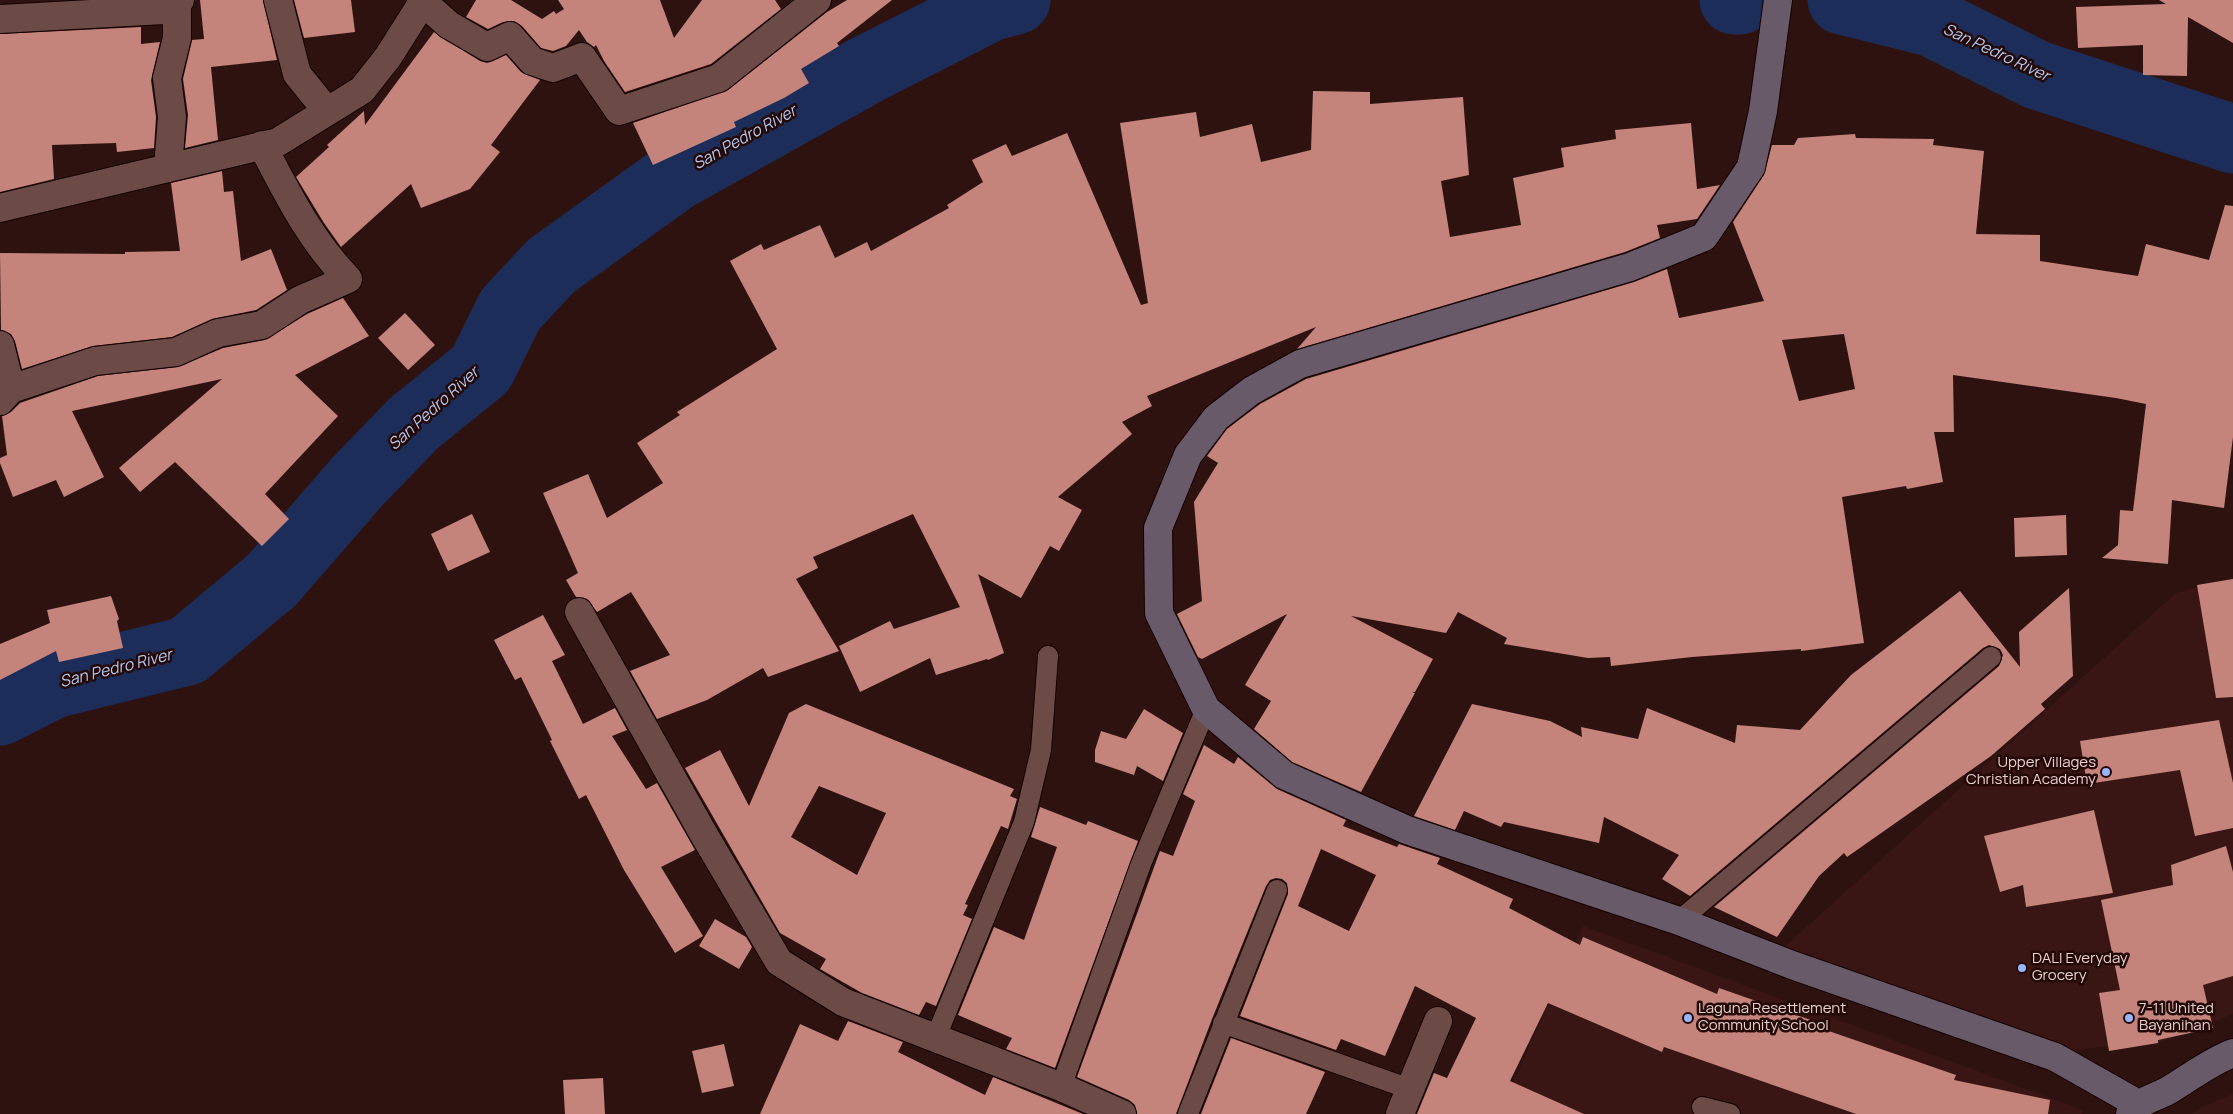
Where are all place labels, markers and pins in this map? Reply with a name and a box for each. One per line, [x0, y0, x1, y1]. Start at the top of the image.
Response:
place label: Upper Villages Christian Academy [1966, 754, 2096, 789]
marker: Upper Villages Christian Academy [2100, 766, 2112, 778]
place label: DALI Everyday Grocery [2032, 950, 2128, 985]
marker: DALI Everyday Grocery [2016, 962, 2028, 974]
place label: Laguna Resettlement Community School [1698, 1000, 1846, 1035]
place label: 7-11 United Bayanihan [2139, 1000, 2214, 1035]
marker: Laguna Resettlement Community School [1682, 1012, 1694, 1024]
marker: 7-11 United Bayanihan [2123, 1012, 2135, 1024]

